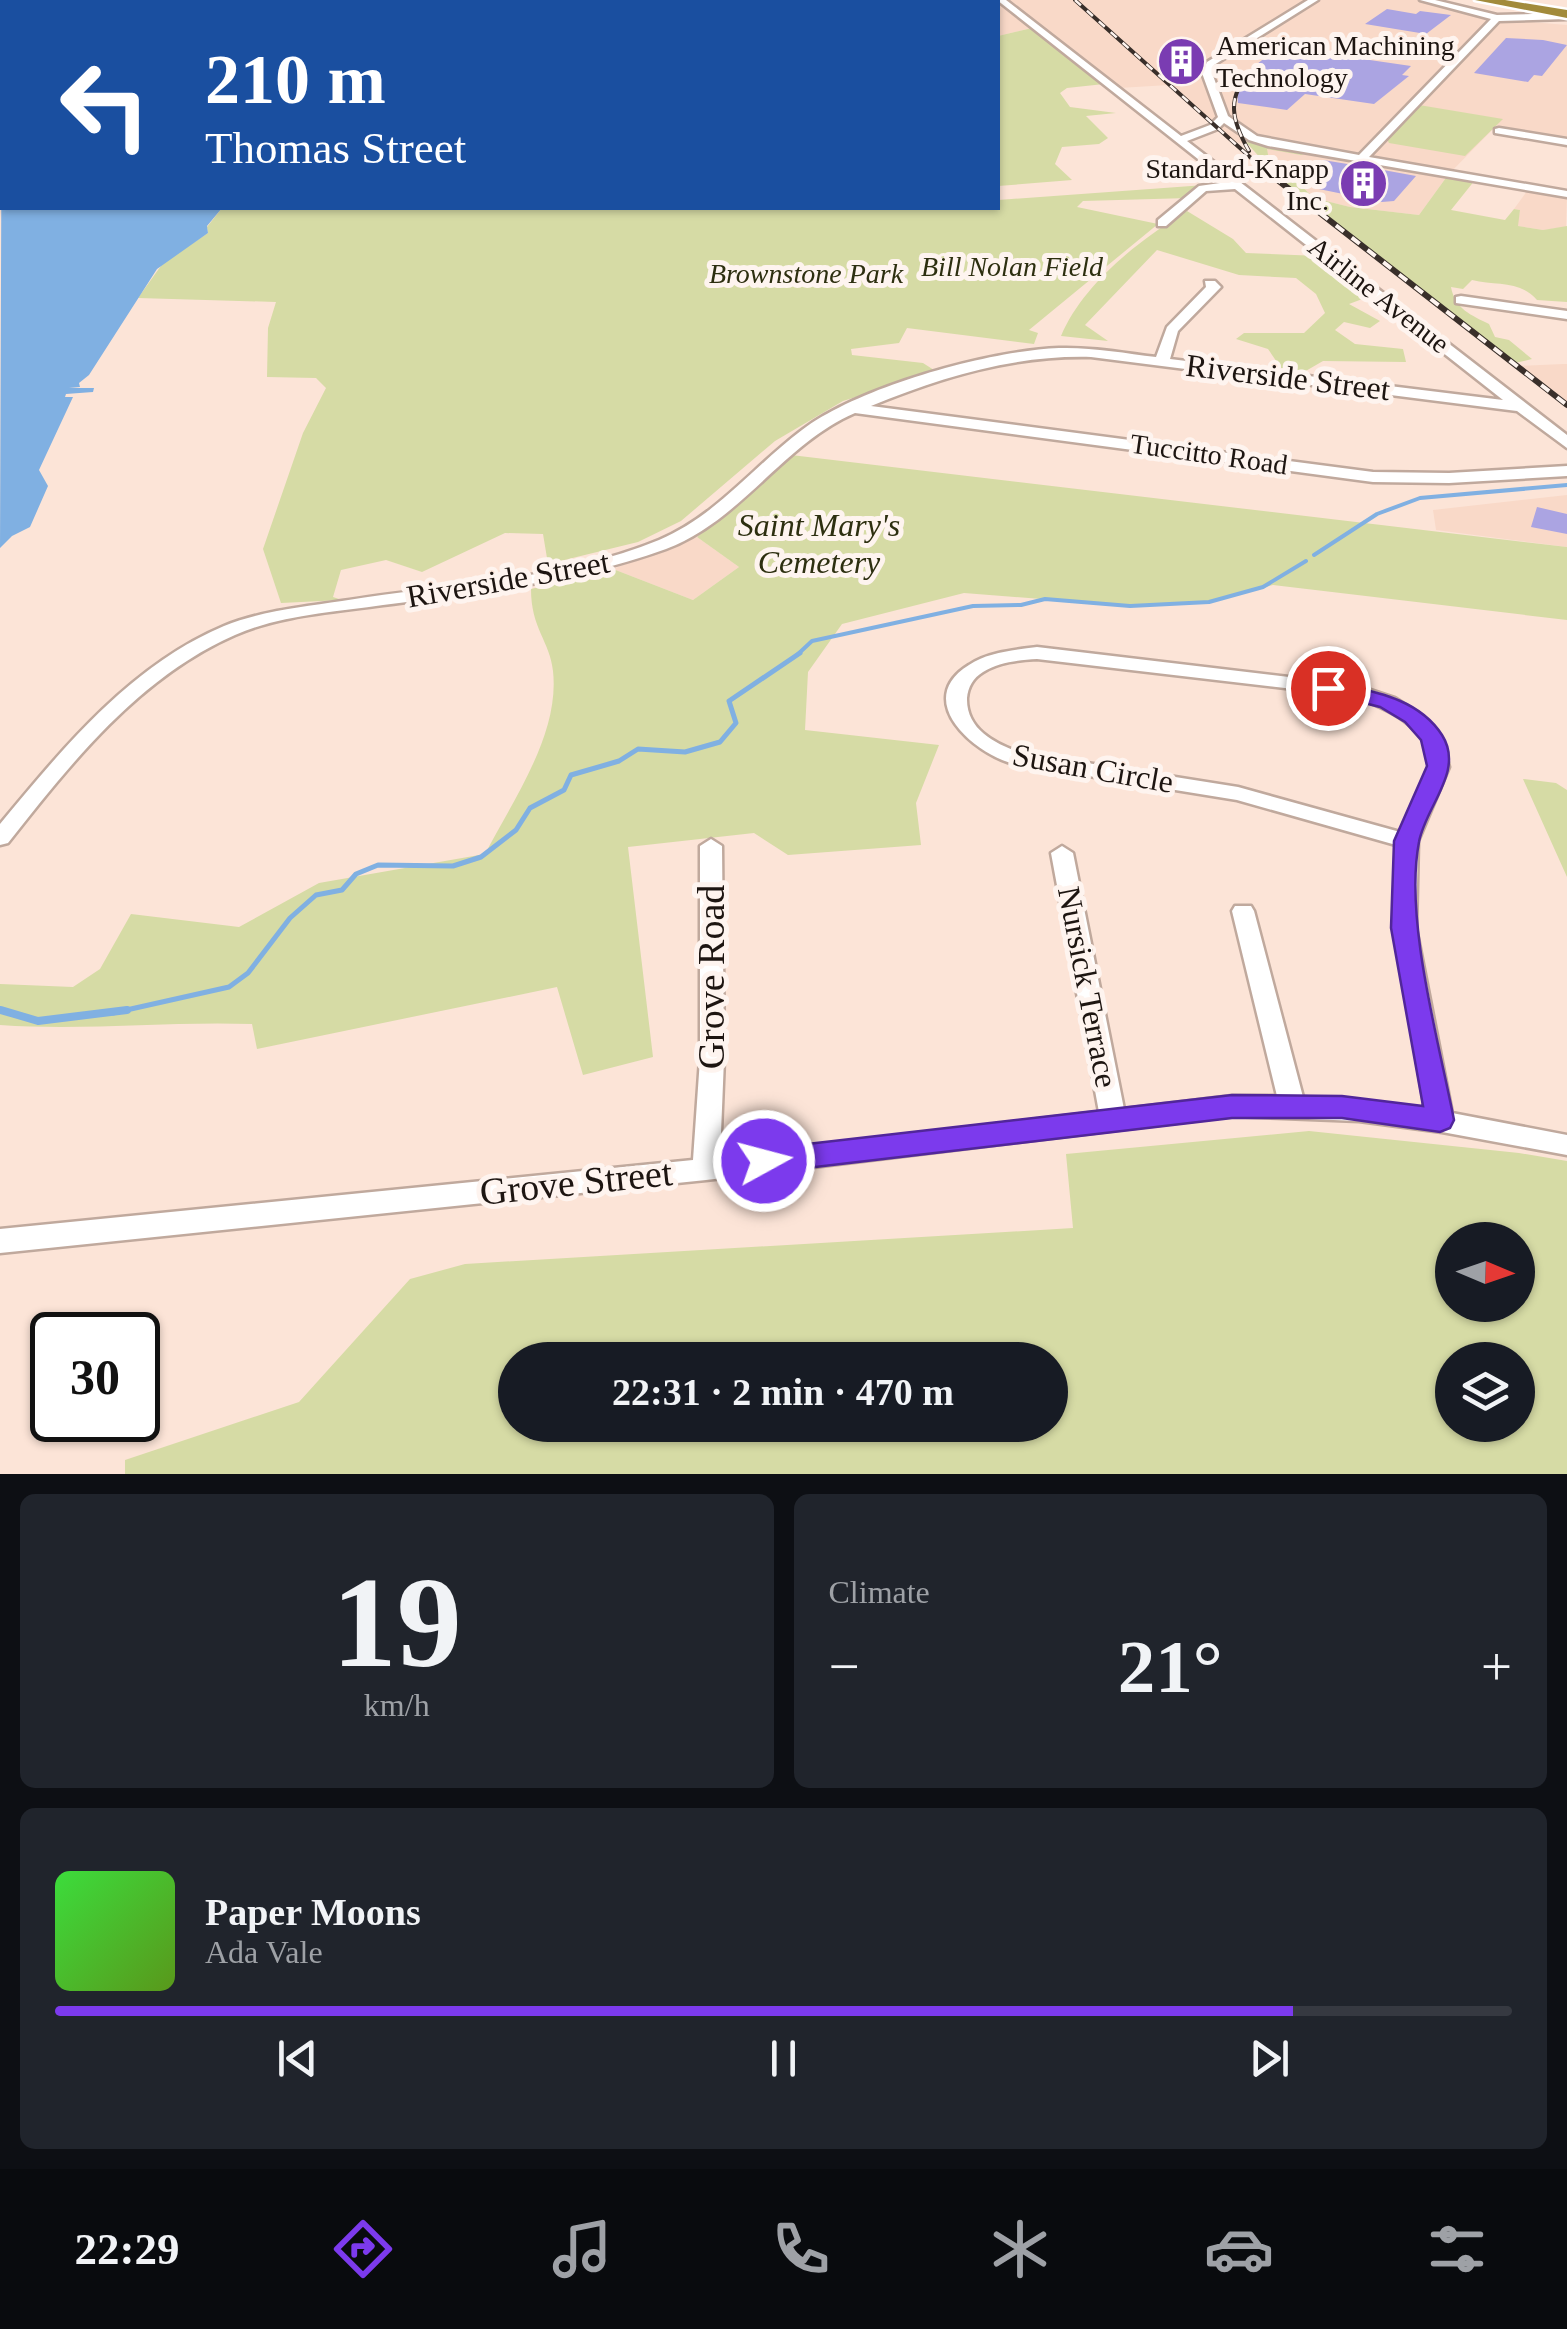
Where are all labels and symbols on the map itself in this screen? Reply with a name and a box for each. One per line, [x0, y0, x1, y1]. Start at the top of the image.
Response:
place label: American Machining Technology [1216, 30, 1455, 93]
building icon: American Machining Technology [1155, 35, 1207, 87]
place label: Standard-Knapp Inc. [1145, 153, 1329, 216]
building icon: Standard-Knapp Inc. [1338, 158, 1390, 210]
street label: Airline Avenue [1303, 231, 1455, 359]
park label: Bill Nolan Field [921, 251, 1104, 282]
park label: Brownstone Park [709, 258, 904, 289]
street label: Riverside Street [1184, 347, 1392, 407]
street label: Tuccitto Road [1128, 428, 1290, 480]
park label: Saint Mary's Cemetery [738, 507, 900, 580]
street label: Riverside Street [404, 543, 612, 615]
pin [1286, 646, 1371, 731]
street label: Susan Circle [1010, 736, 1176, 800]
street label: Nursick Terrace [1051, 883, 1125, 1091]
street label: Grove Road [690, 885, 732, 1069]
position arrow [712, 1109, 816, 1213]
street label: Grove Street [478, 1151, 675, 1213]
north arrow [1435, 1222, 1535, 1322]
speed limit sign: 30 [30, 1312, 160, 1442]

